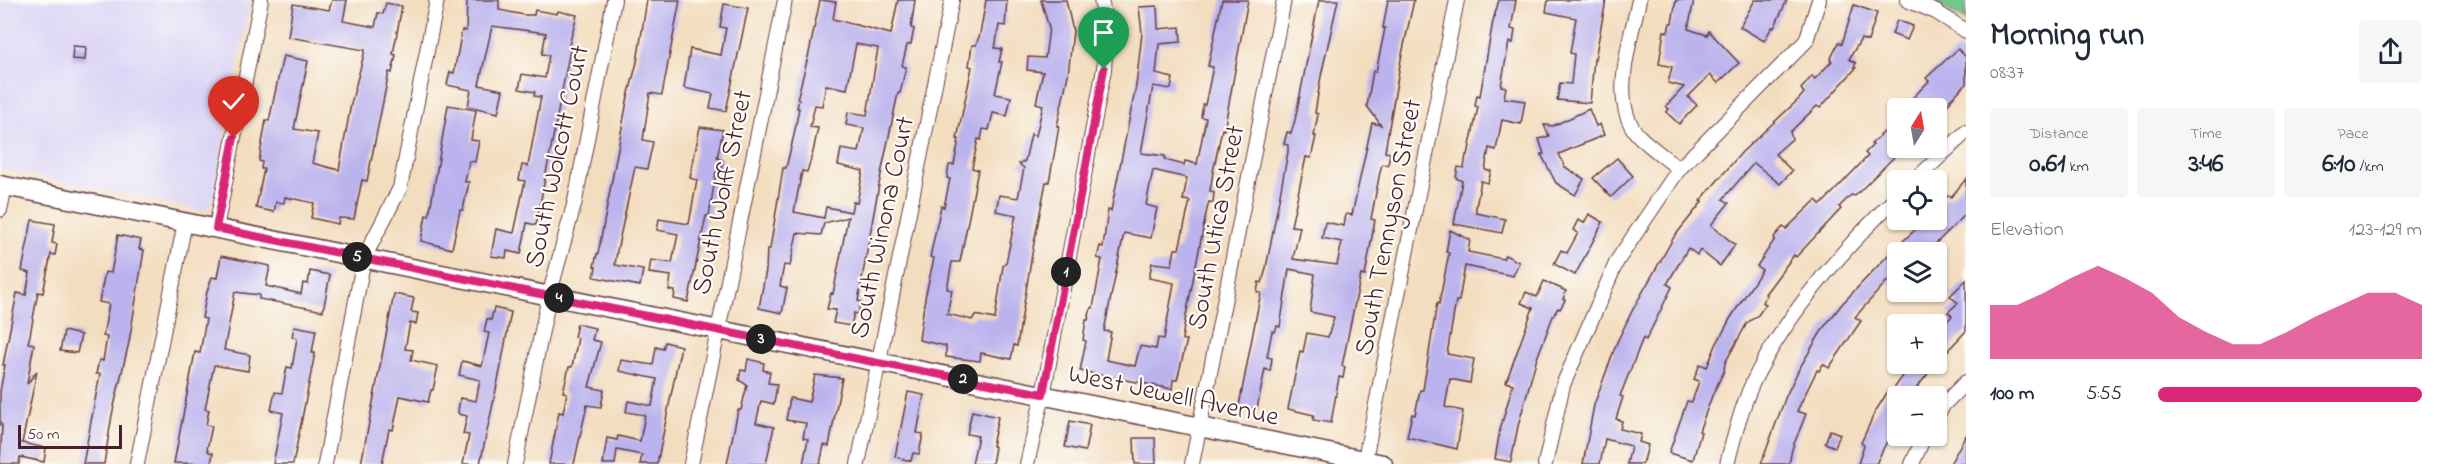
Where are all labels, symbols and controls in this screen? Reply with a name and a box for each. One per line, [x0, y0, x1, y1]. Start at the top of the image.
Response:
pin [1078, 7, 1129, 69]
text: Morning run [1990, 12, 2144, 60]
icon: arrive [1087, 16, 1120, 49]
button: share [2359, 20, 2422, 83]
street label: South Wolcott Court [516, 42, 601, 271]
text: 08:37 [1990, 59, 2024, 88]
pin [208, 76, 259, 138]
icon: check [217, 85, 250, 118]
street label: South Wolff Street [683, 87, 764, 298]
street label: South Tennyson Street [1345, 96, 1433, 359]
north arrow [1887, 98, 1947, 158]
map controls [1887, 98, 1947, 446]
street label: South Winona Court [841, 113, 926, 342]
street label: South Utica Street [1178, 122, 1256, 333]
text: Distance [2030, 122, 2088, 146]
text: Time [2190, 122, 2222, 146]
text: Pace [2337, 122, 2369, 146]
text: 0.61 [2029, 146, 2065, 184]
text: 3:46 [2188, 146, 2224, 184]
text: 6:10 [2322, 146, 2355, 184]
text: km [2065, 155, 2089, 179]
text: /km [2355, 155, 2384, 179]
button: locate [1887, 170, 1947, 230]
text: Elevation [1990, 216, 2064, 245]
text: 123–129 m [2349, 216, 2422, 245]
pin: 5 [342, 242, 372, 272]
button: layers [1887, 242, 1947, 302]
text: 5 [352, 245, 362, 269]
pin: 1 [1051, 257, 1081, 287]
text: 1 [1063, 260, 1069, 284]
pin: 4 [544, 283, 574, 313]
text: 4 [556, 286, 562, 310]
button: + [1887, 314, 1947, 374]
pin: 3 [746, 324, 776, 354]
text: 3 [758, 327, 764, 351]
street label: West Jewell Avenue [1065, 355, 1283, 438]
pin: 2 [948, 364, 978, 394]
text: 2 [959, 367, 967, 391]
text: 100 m [1990, 380, 2034, 409]
text: 5:55 [2086, 380, 2122, 409]
button: − [1887, 386, 1947, 446]
scale bar [18, 422, 122, 450]
text: 50 m [27, 423, 59, 447]

